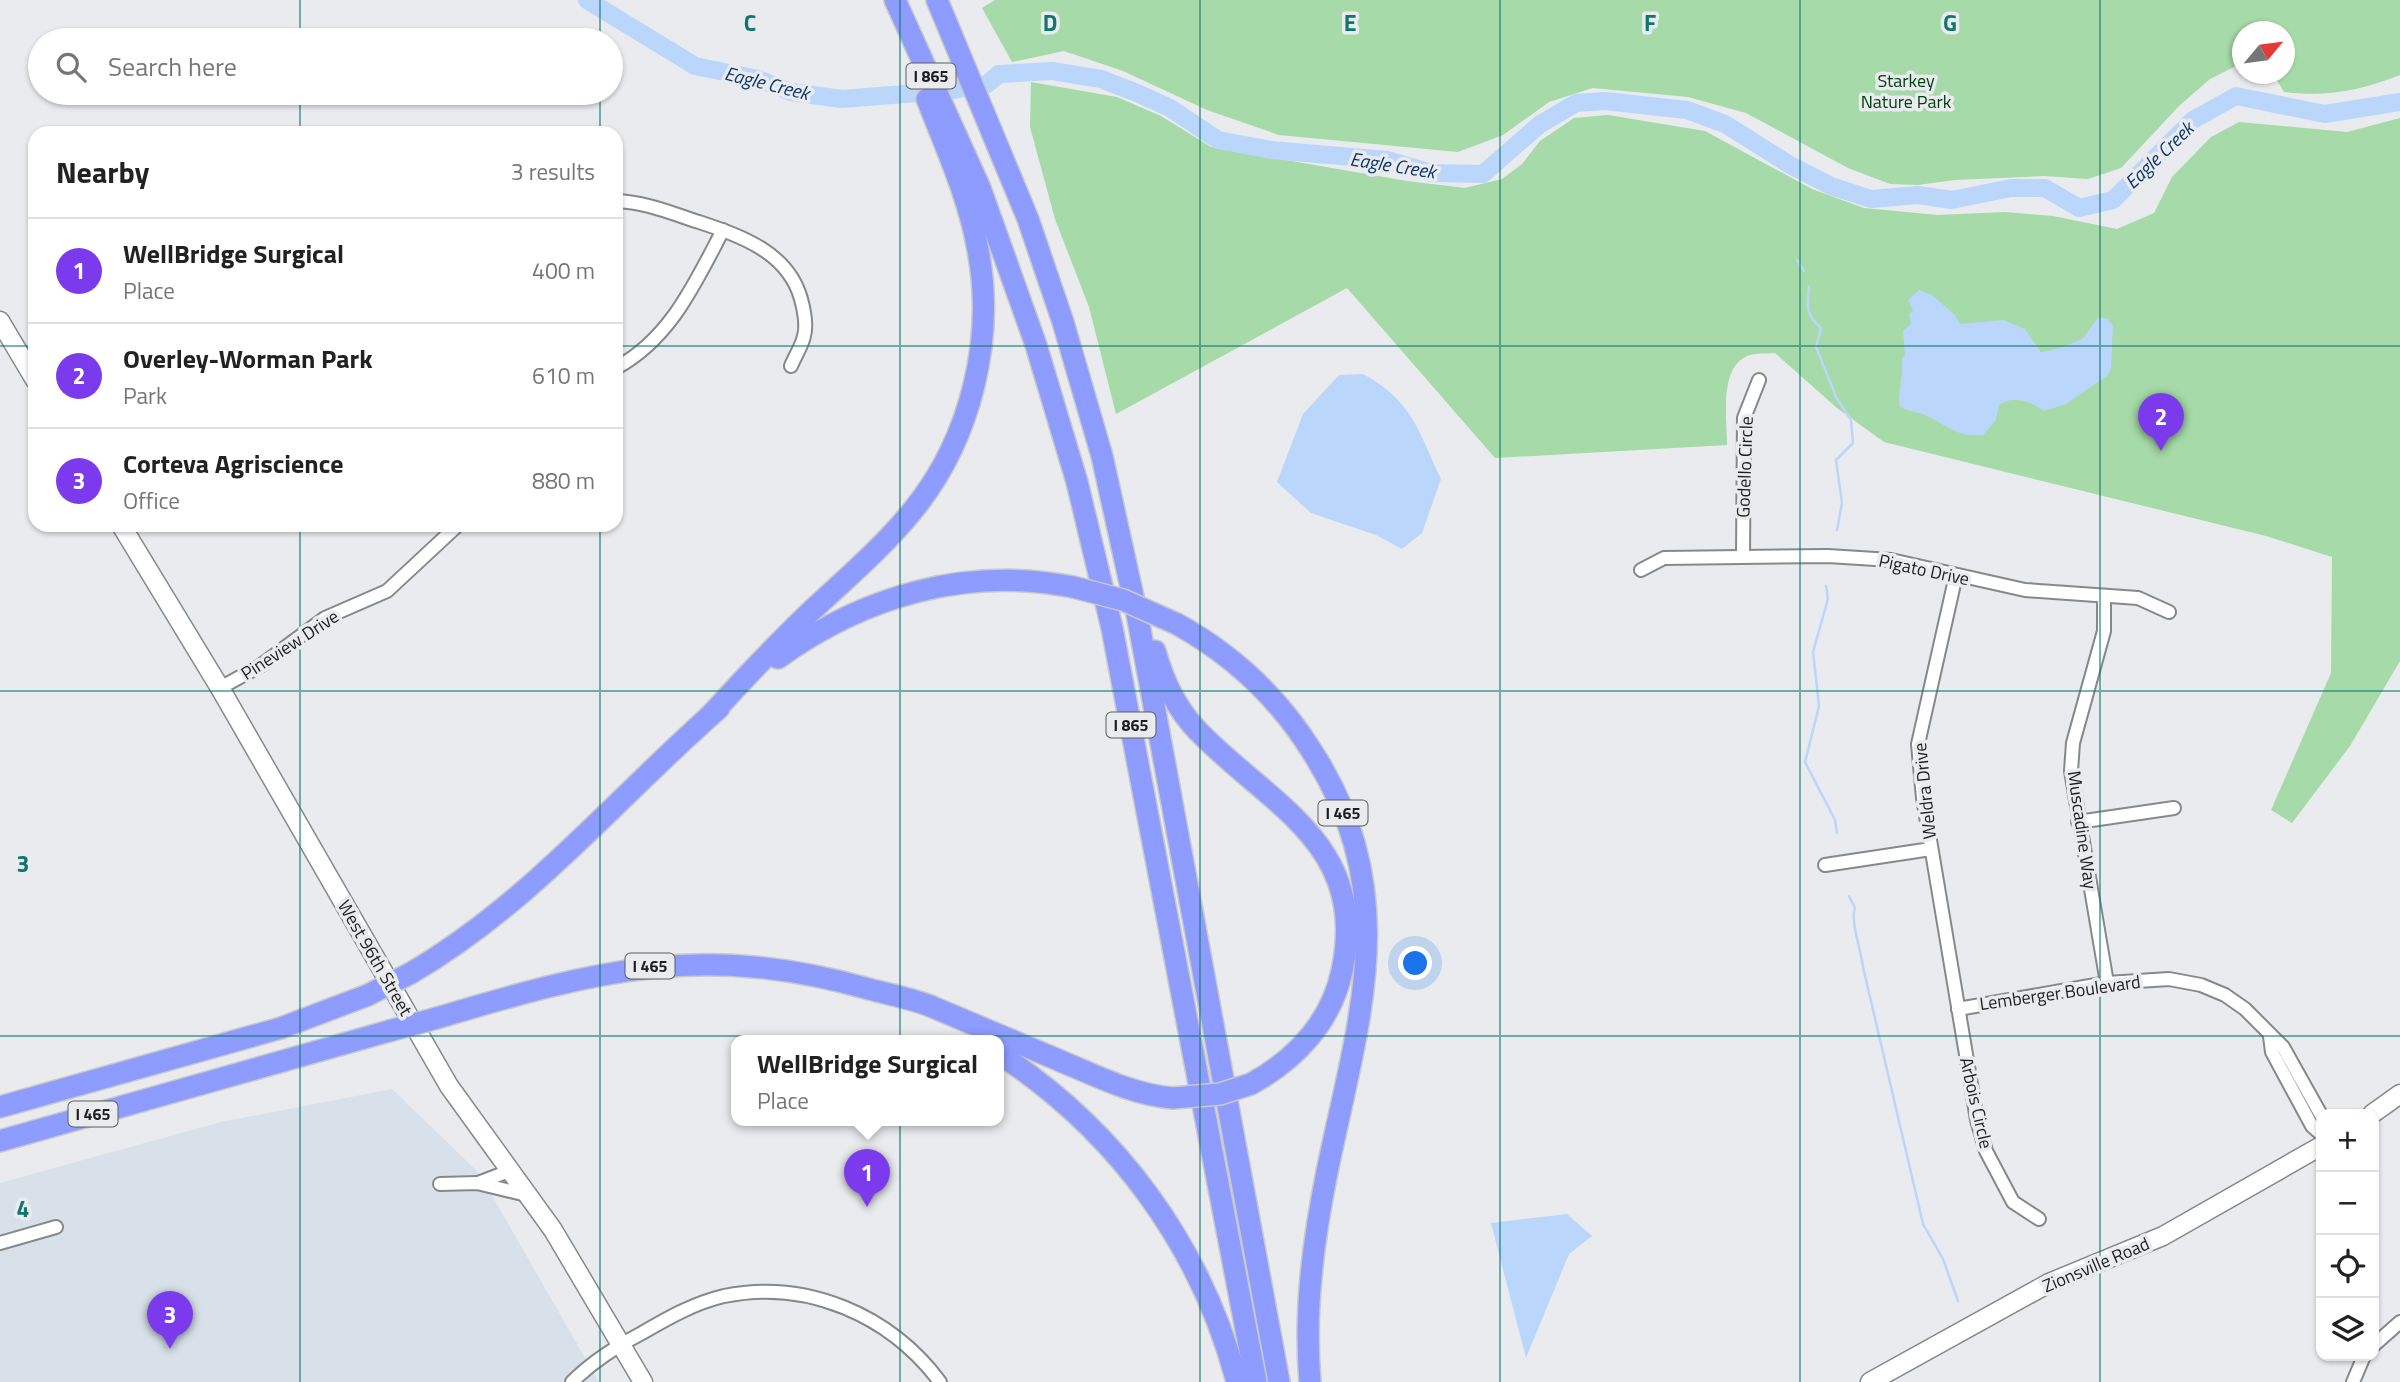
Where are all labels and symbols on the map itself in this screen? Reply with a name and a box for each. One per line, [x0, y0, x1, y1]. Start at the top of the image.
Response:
text: C [744, 5, 756, 40]
text: D [1043, 5, 1057, 40]
text: E [1344, 5, 1356, 40]
text: F [1644, 5, 1656, 40]
text: G [1943, 5, 1957, 40]
north arrow [2232, 21, 2295, 84]
water label: Eagle Creek [722, 58, 815, 108]
road number: I 865 [906, 64, 956, 88]
park label: Starkey Nature Park [1861, 67, 1952, 115]
water label: Eagle Creek [2118, 113, 2202, 195]
water label: Eagle Creek [1348, 143, 1440, 186]
pin: 2 [2138, 393, 2184, 451]
street label: Godello Circle [1729, 416, 1760, 518]
street label: Pigato Drive [1876, 547, 1972, 592]
street label: Pineview Drive [235, 603, 344, 686]
road number: I 865 [1106, 712, 1156, 738]
street label: Weldra Drive [1906, 741, 1943, 841]
street label: Muscadine Way [2061, 769, 2104, 891]
road number: I 465 [1318, 800, 1368, 826]
text: 3 [17, 846, 29, 881]
street label: West 96th Street [331, 895, 420, 1021]
your location [1398, 946, 1432, 980]
road number: I 465 [626, 954, 674, 978]
street label: Lemberger Boulevard [1978, 968, 2142, 1017]
street label: Arbois Circle [1953, 1055, 2000, 1151]
road number: I 465 [68, 1102, 118, 1126]
pin: 1 [844, 1149, 890, 1207]
text: 4 [17, 1191, 29, 1226]
street label: Zionsville Road [2038, 1230, 2154, 1299]
pin: 3 [147, 1291, 193, 1349]

